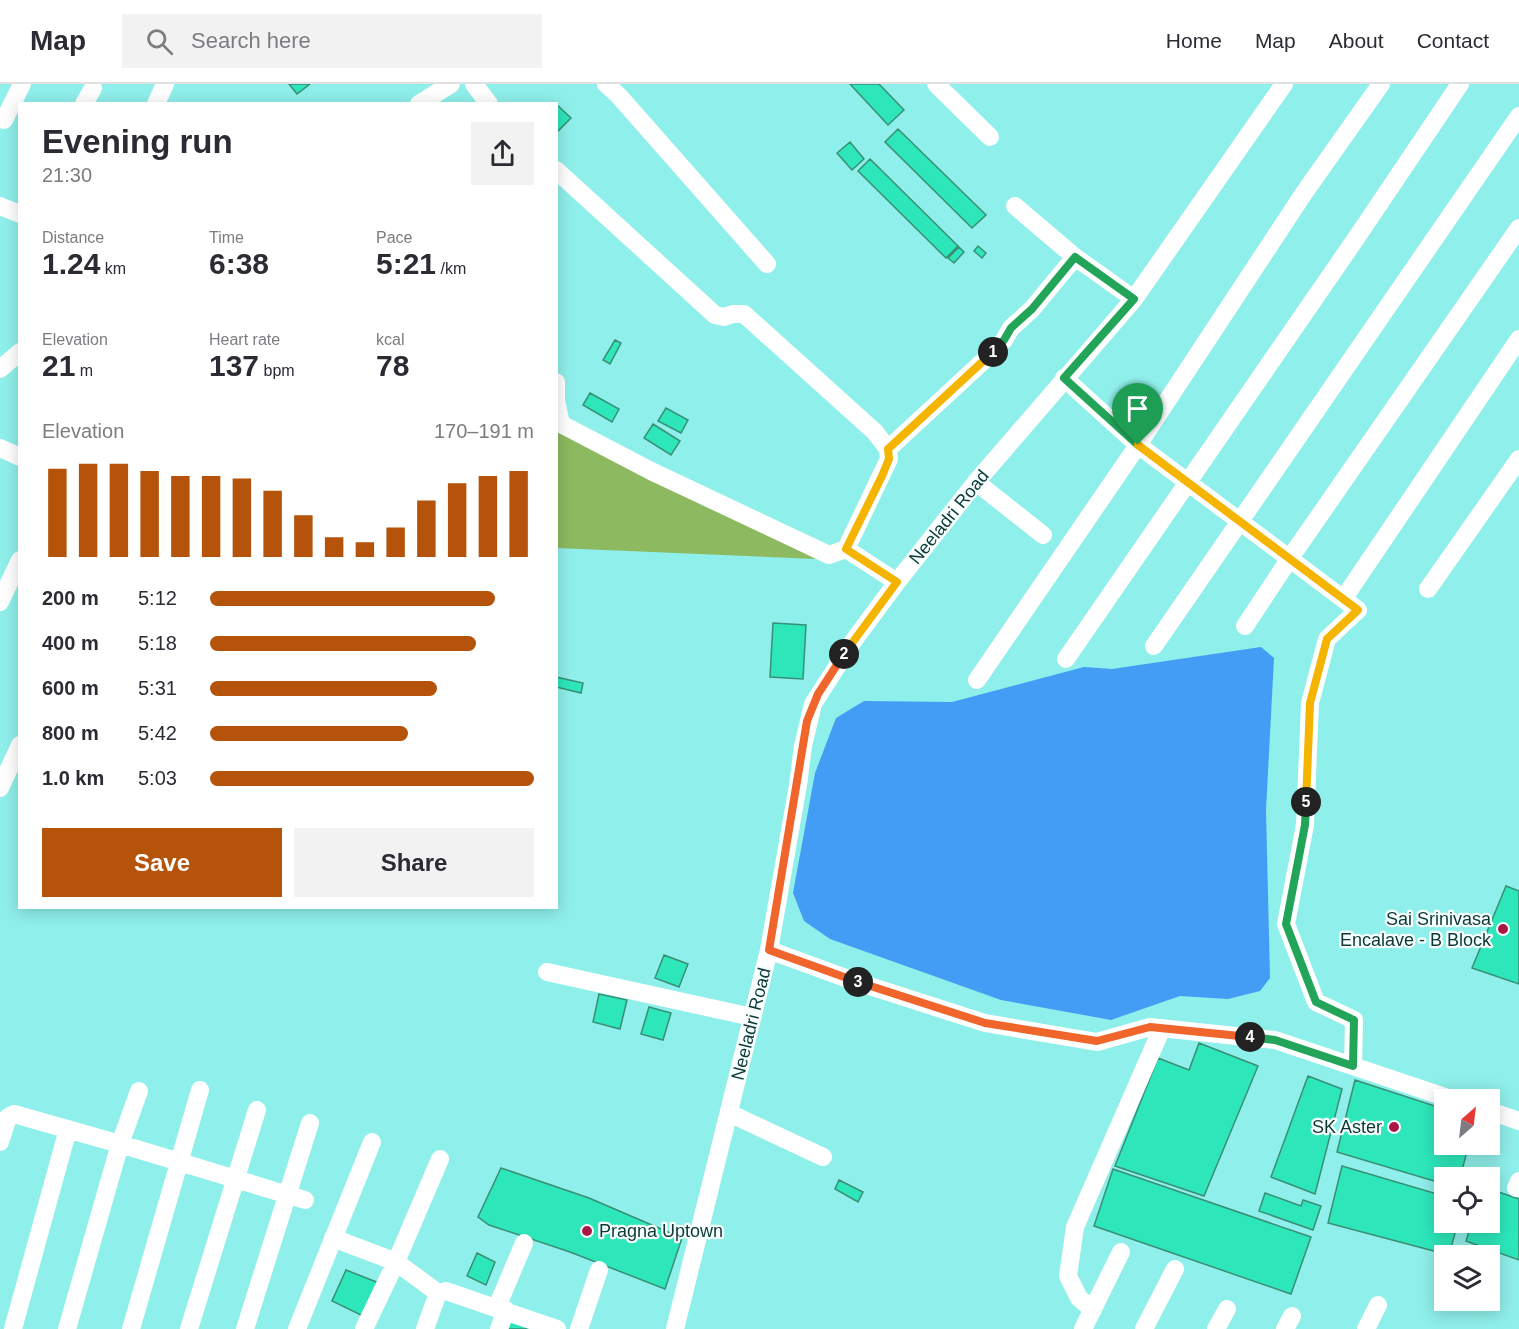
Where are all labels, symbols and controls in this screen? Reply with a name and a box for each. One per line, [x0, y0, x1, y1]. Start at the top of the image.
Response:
search box [122, 14, 542, 68]
text: Map [30, 25, 86, 56]
icon: search [143, 25, 176, 58]
text: Search here [191, 28, 311, 53]
text: Home [1166, 29, 1222, 52]
text: Map [1255, 29, 1296, 52]
text: About [1329, 29, 1384, 52]
text: Contact [1417, 29, 1489, 52]
button: share [471, 122, 534, 185]
text: Evening run [42, 123, 233, 160]
text: 21:30 [42, 164, 92, 186]
text: Distance [42, 229, 104, 246]
text: Time [209, 229, 244, 246]
text: Pace [376, 229, 412, 246]
text: 1.24 [42, 247, 100, 280]
text: 6:38 [209, 247, 269, 280]
text: 5:21 [376, 247, 436, 280]
text: km [100, 260, 126, 277]
text: /km [436, 260, 466, 277]
text: Elevation [42, 331, 108, 348]
text: Heart rate [209, 331, 280, 348]
text: kcal [376, 331, 404, 348]
pin: 1 [978, 337, 1008, 367]
text: 1 [989, 343, 997, 360]
text: 21 [42, 349, 75, 382]
text: 137 [209, 349, 259, 382]
text: 78 [376, 349, 409, 382]
text: m [75, 362, 93, 379]
text: bpm [259, 362, 295, 379]
pin [1112, 383, 1163, 445]
icon: arrive [1121, 392, 1154, 425]
text: Elevation [42, 420, 124, 442]
text: 170–191 m [434, 420, 534, 442]
street label: Neeladri Road [905, 466, 993, 568]
text: 200 m [42, 587, 99, 609]
text: 5:12 [138, 587, 177, 609]
text: 400 m [42, 632, 99, 654]
text: 5:18 [138, 632, 177, 654]
pin: 2 [829, 639, 859, 669]
text: 2 [840, 645, 848, 662]
text: 600 m [42, 677, 99, 699]
text: 5:31 [138, 677, 177, 699]
text: 800 m [42, 722, 99, 744]
text: 5:42 [138, 722, 177, 744]
text: 1.0 km [42, 767, 104, 789]
text: 5:03 [138, 767, 177, 789]
pin: 5 [1291, 787, 1321, 817]
text: 5 [1302, 793, 1310, 810]
button: Save [42, 828, 282, 897]
button: Share [294, 828, 534, 897]
place label: Sai Srinivasa Encalave - B Block [1340, 909, 1492, 950]
marker: Sai Srinivasa Encalave - B Block [1496, 922, 1510, 936]
street label: Neeladri Road [727, 966, 775, 1082]
pin: 3 [843, 967, 873, 997]
text: 3 [854, 973, 862, 990]
pin: 4 [1235, 1022, 1265, 1052]
text: 4 [1246, 1028, 1254, 1045]
north arrow [1434, 1089, 1500, 1155]
map controls [1434, 1089, 1500, 1311]
place label: SK Aster [1312, 1117, 1382, 1137]
marker: SK Aster [1387, 1120, 1401, 1134]
button: locate [1434, 1167, 1500, 1233]
place label: Pragna Uptown [599, 1221, 723, 1241]
marker: Pragna Uptown [580, 1224, 594, 1238]
button: layers [1434, 1245, 1500, 1311]

